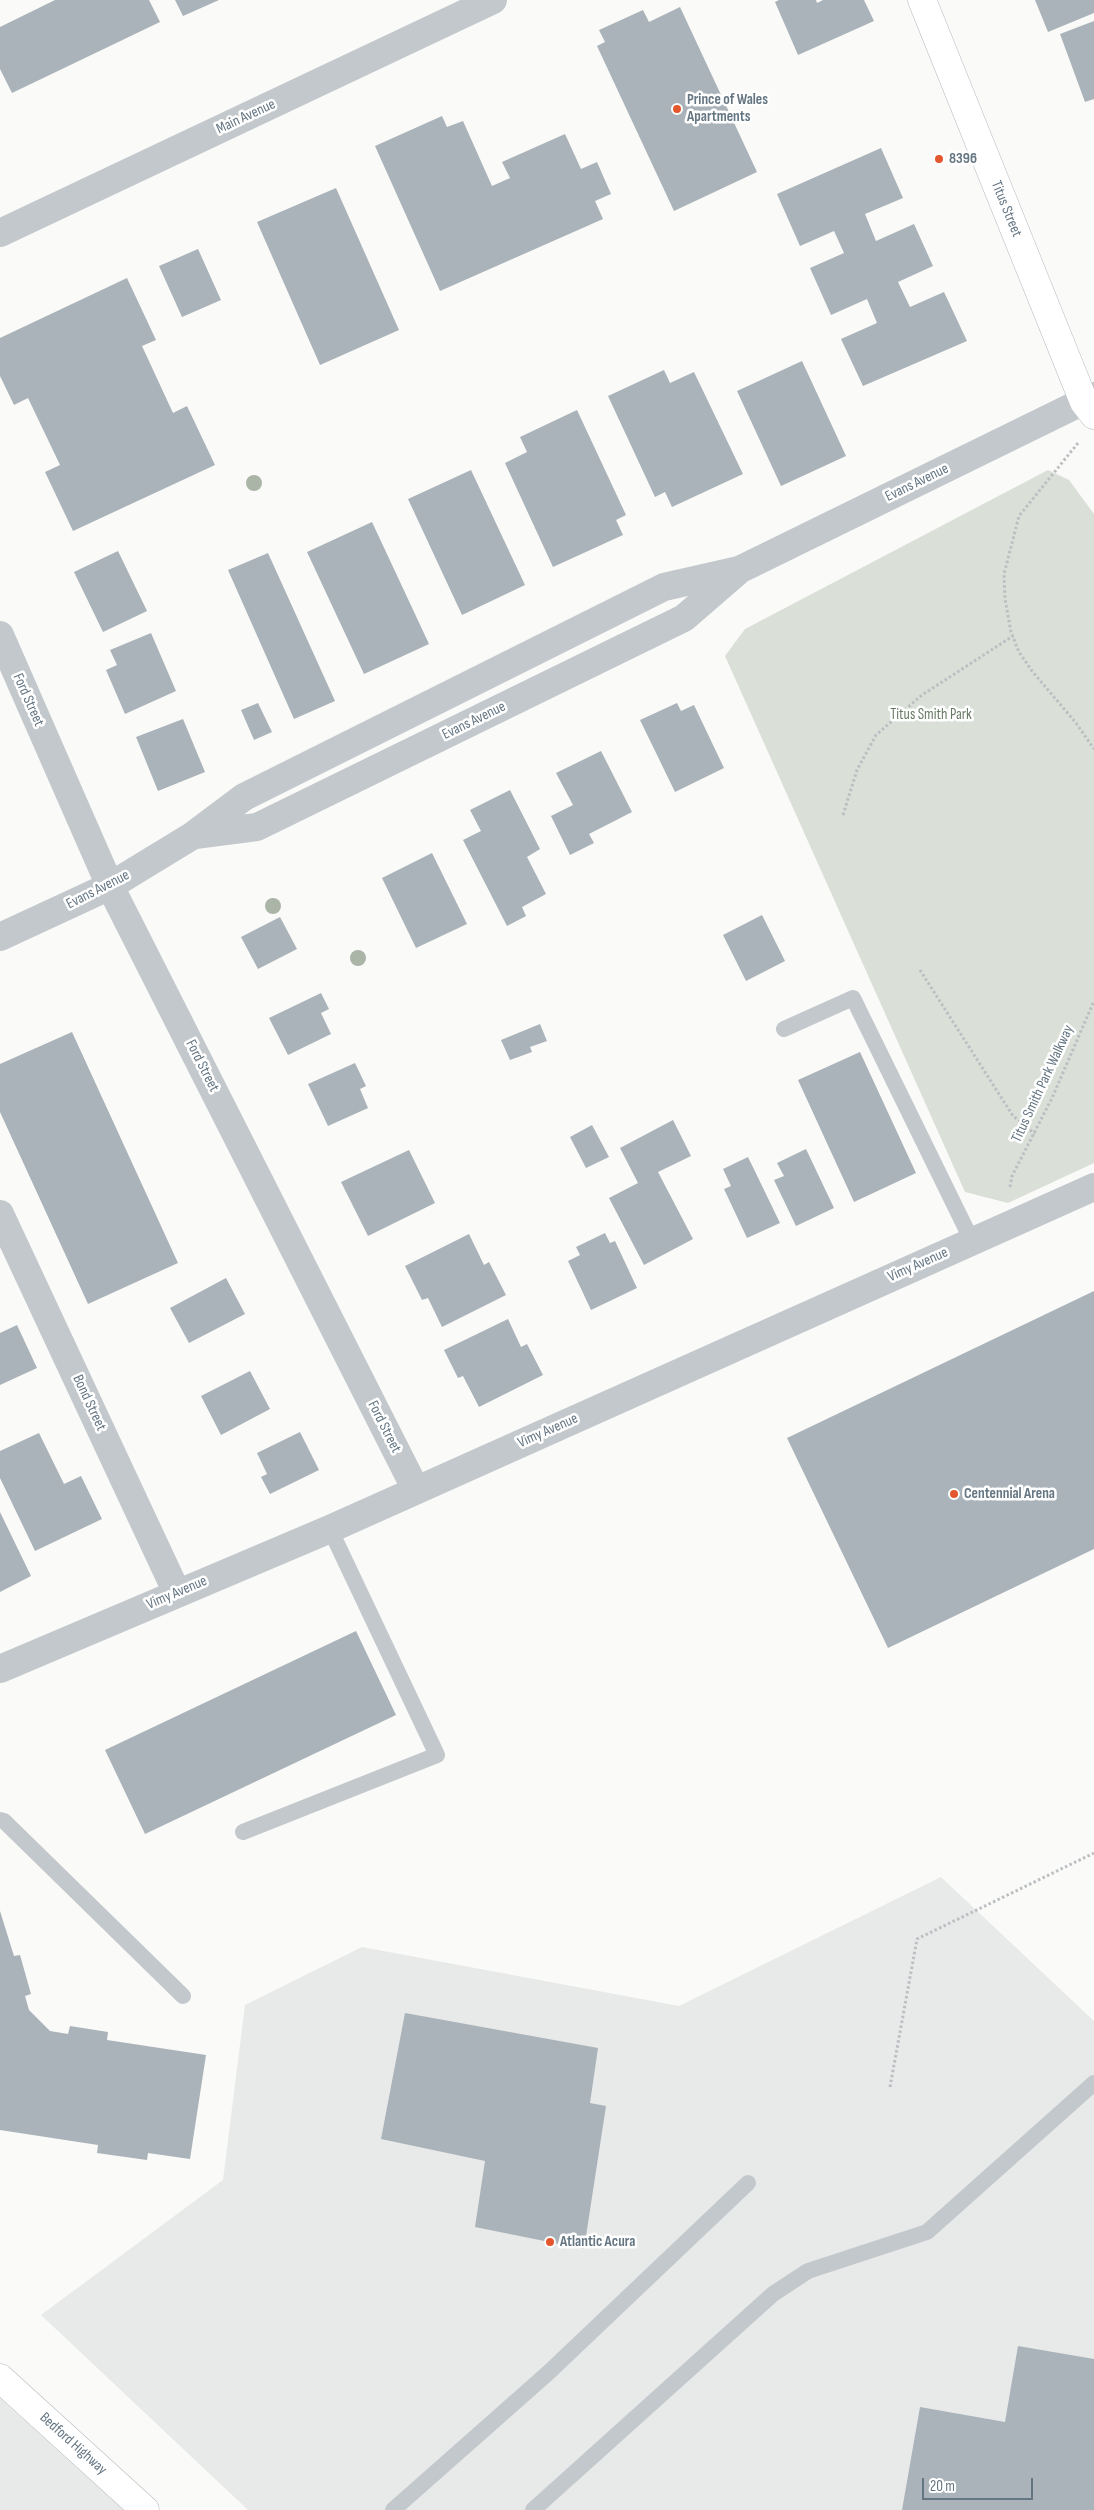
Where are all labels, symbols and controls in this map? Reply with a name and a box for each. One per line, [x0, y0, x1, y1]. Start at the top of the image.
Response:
place label: Prince of Wales Apartments [687, 91, 768, 126]
street label: Main Avenue [214, 96, 278, 138]
marker: Prince of Wales Apartments [671, 103, 683, 115]
place label: 8396 [949, 150, 977, 168]
marker: 8396 [933, 153, 945, 165]
street label: Titus Street [987, 178, 1025, 240]
street label: Evans Avenue [882, 460, 952, 506]
street label: Ford Street [8, 671, 48, 729]
street label: Evans Avenue [439, 698, 509, 744]
park label: Titus Smith Park [890, 706, 972, 724]
street label: Evans Avenue [63, 866, 133, 914]
street label: Titus Smith Park Walkway [1008, 1022, 1078, 1146]
street label: Ford Street [181, 1037, 223, 1095]
street label: Vimy Avenue [885, 1244, 951, 1286]
street label: Bond Street [68, 1372, 110, 1434]
street label: Ford Street [363, 1398, 405, 1456]
street label: Vimy Avenue [515, 1410, 581, 1452]
place label: Centennial Arena [964, 1485, 1055, 1503]
marker: Centennial Arena [948, 1488, 960, 1500]
street label: Vimy Avenue [144, 1572, 210, 1614]
place label: Atlantic Acura [560, 2233, 635, 2251]
marker: Atlantic Acura [544, 2236, 556, 2248]
street label: Bedford Highway [36, 2409, 110, 2479]
scale bar [924, 2468, 1035, 2500]
text: 20 m [930, 2477, 955, 2496]

